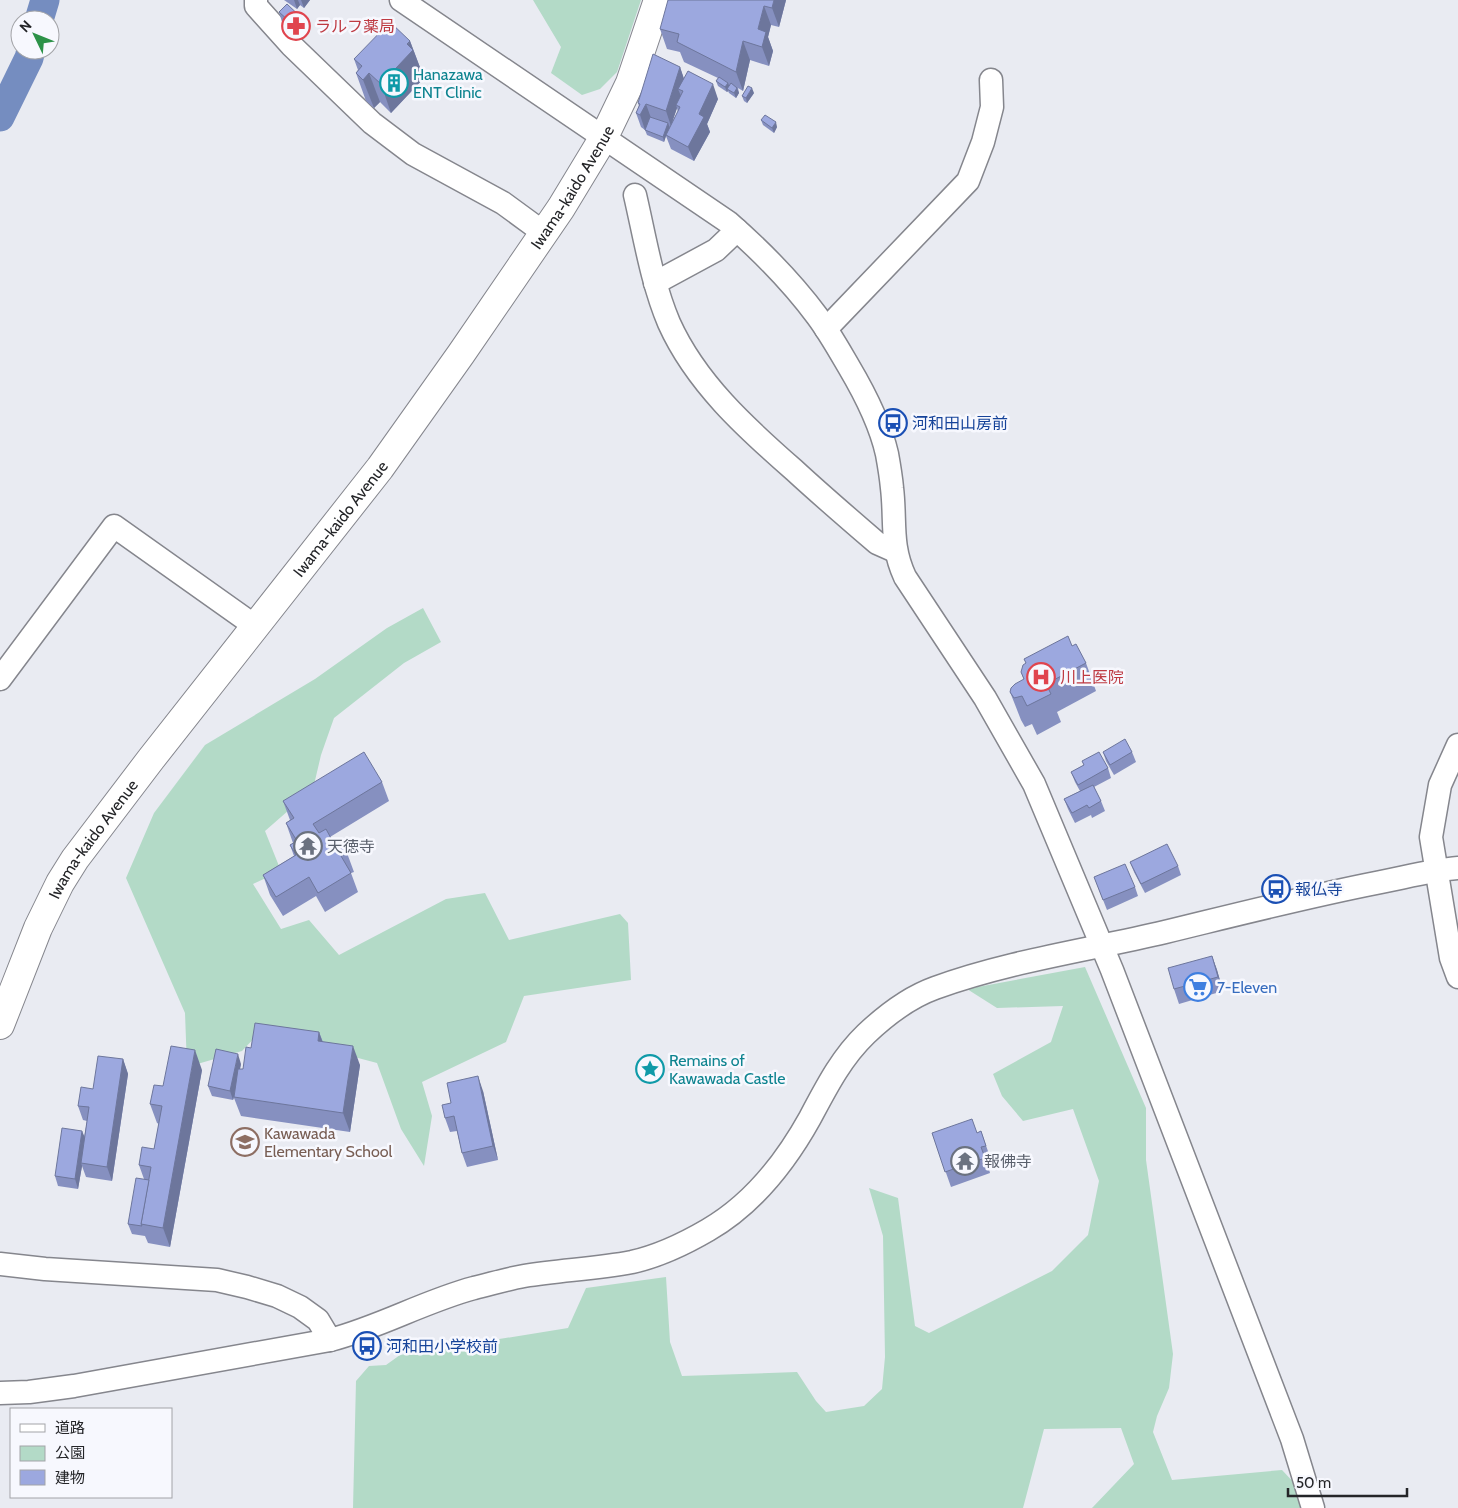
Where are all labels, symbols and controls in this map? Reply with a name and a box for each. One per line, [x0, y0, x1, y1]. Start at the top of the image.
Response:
north arrow [10, 10, 60, 60]
pharmacy icon: ラルフ薬局 [281, 11, 311, 41]
text: N [16, 16, 35, 36]
place label: ラルフ薬局 [315, 17, 395, 36]
place label: Hanazawa ENT Clinic [413, 65, 483, 102]
building icon: Hanazawa ENT Clinic [379, 68, 409, 98]
street label: Iwama-kaido Avenue [527, 123, 618, 253]
bus stop icon: 河和田山房前 [878, 408, 908, 438]
place label: 河和田山房前 [912, 414, 1008, 433]
street label: Iwama-kaido Avenue [289, 457, 392, 581]
hospital icon: 川上医院 [1026, 662, 1056, 692]
place label: 川上医院 [1060, 668, 1124, 687]
street label: Iwama-kaido Avenue [45, 776, 142, 902]
temple icon: 天徳寺 [293, 831, 323, 861]
place label: 天徳寺 [327, 837, 375, 856]
bus stop icon: 報仏寺 [1261, 874, 1291, 904]
place label: 報仏寺 [1295, 880, 1343, 899]
supermarket icon: 7-Eleven [1183, 972, 1213, 1002]
place label: 7-Eleven [1217, 978, 1277, 997]
place label: Remains of Kawawada Castle [669, 1051, 785, 1088]
place icon: Remains of Kawawada Castle [635, 1054, 665, 1084]
place label: Kawawada Elementary School [264, 1124, 392, 1161]
school or university icon: Kawawada Elementary School [230, 1127, 260, 1157]
temple icon: 報佛寺 [950, 1146, 980, 1176]
place label: 報佛寺 [984, 1152, 1032, 1171]
bus stop icon: 河和田小学校前 [352, 1331, 382, 1361]
place label: 河和田小学校前 [386, 1337, 498, 1356]
legend [10, 1408, 172, 1498]
text: 道路 [55, 1419, 85, 1437]
text: 公園 [55, 1444, 85, 1462]
scale bar [1288, 1466, 1407, 1498]
text: 建物 [55, 1469, 85, 1487]
text: 50 m [1296, 1474, 1331, 1492]

